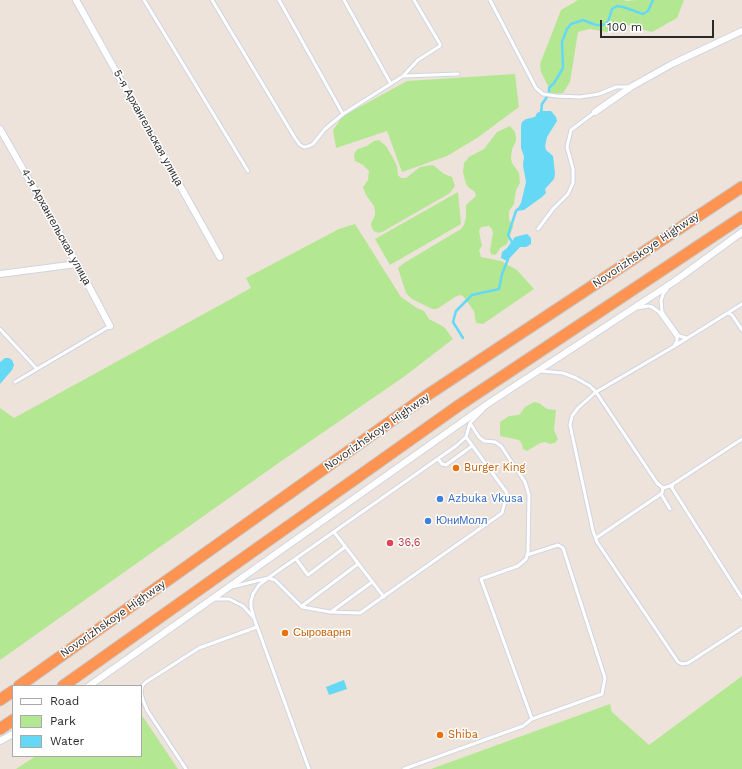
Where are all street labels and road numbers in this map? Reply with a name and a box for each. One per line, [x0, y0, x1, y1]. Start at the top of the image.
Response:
street label: 5-я Архангельская улица [110, 68, 186, 188]
street label: 4-я Архангельская улица [18, 166, 94, 288]
street label: Novorizhskoye Highway [590, 210, 702, 290]
street label: Novorizhskoye Highway [322, 391, 432, 473]
street label: Novorizhskoye Highway [58, 578, 168, 660]

